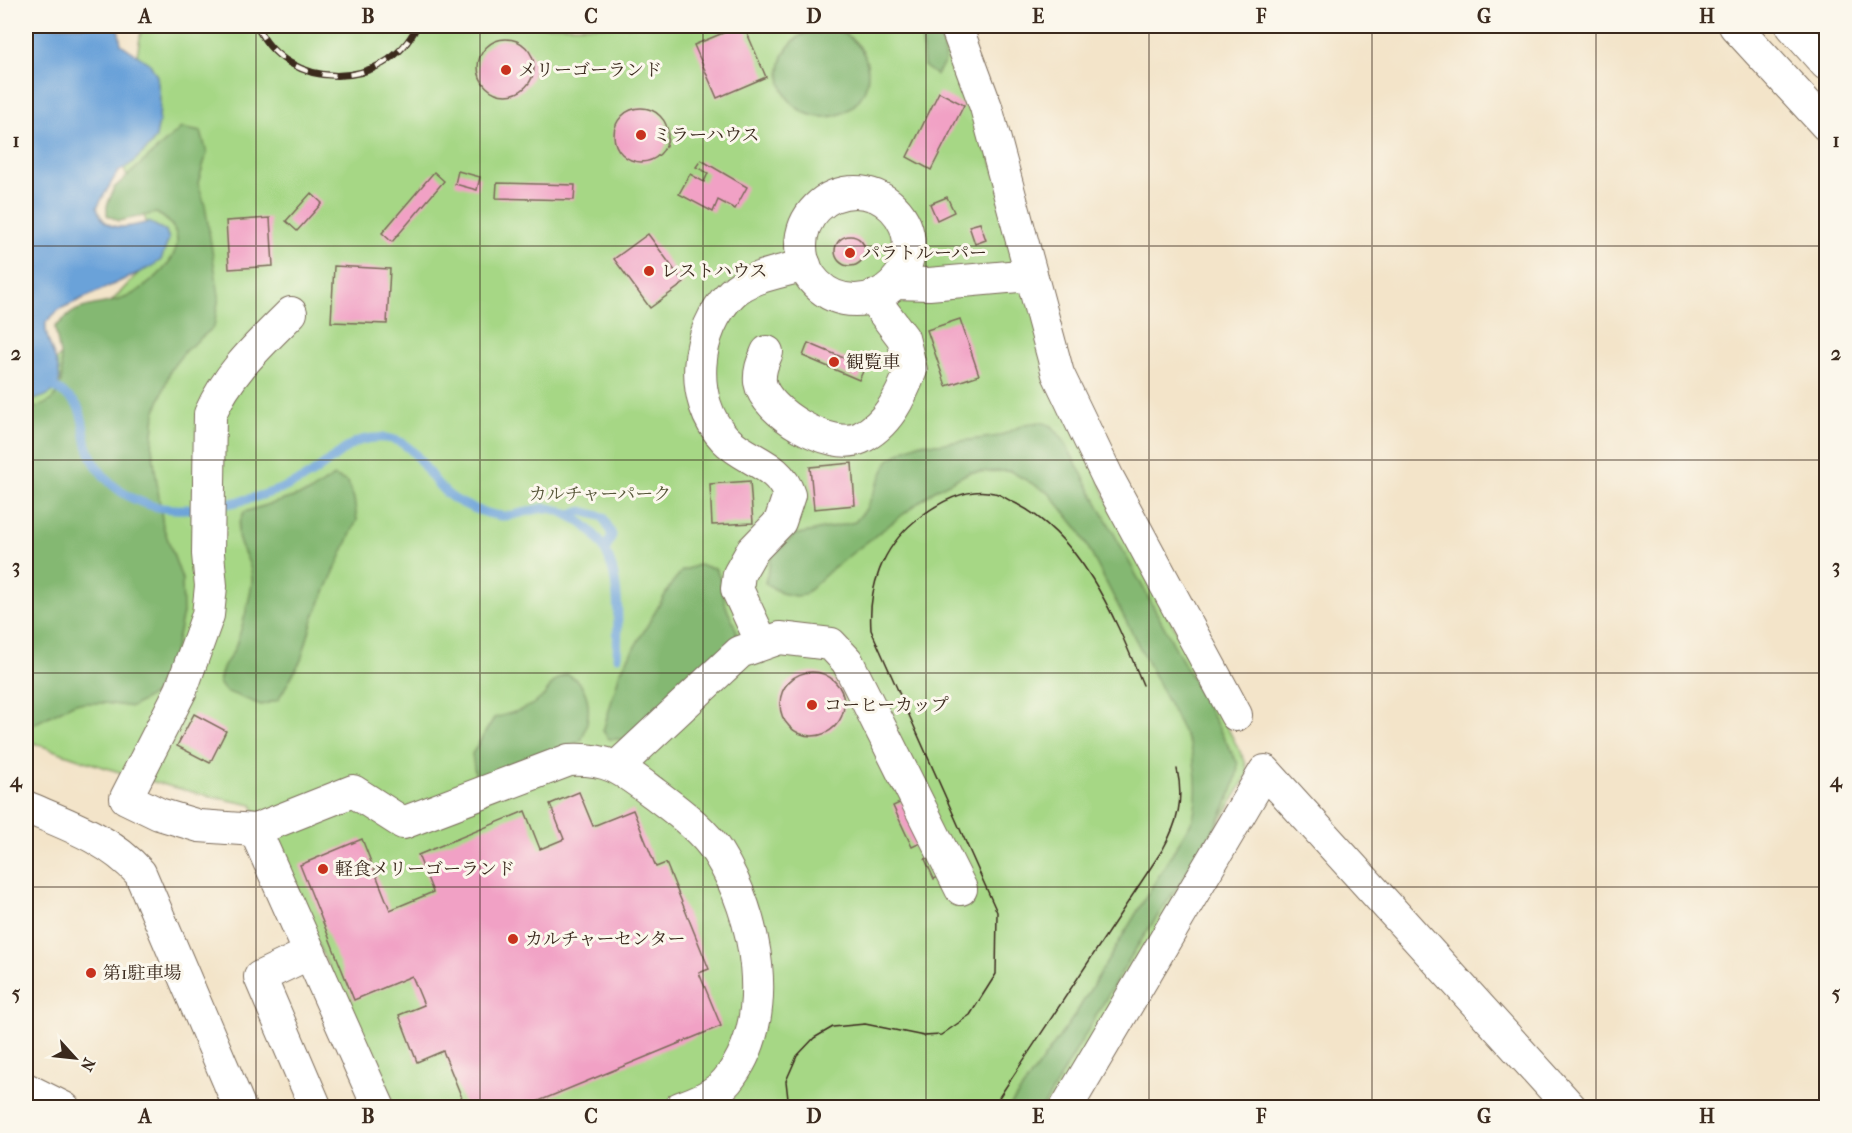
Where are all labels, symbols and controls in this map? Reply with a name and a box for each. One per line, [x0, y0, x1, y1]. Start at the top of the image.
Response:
text: A [137, 5, 153, 28]
text: B [361, 5, 375, 28]
text: C [584, 5, 598, 28]
text: D [806, 5, 822, 28]
text: E [1032, 5, 1044, 28]
text: F [1255, 5, 1267, 28]
text: G [1477, 5, 1491, 28]
text: H [1699, 5, 1715, 28]
place label: メリーゴーランド [518, 60, 662, 81]
marker: メリーゴーランド [499, 63, 513, 77]
place label: ミラーハウス [653, 125, 760, 146]
marker: ミラーハウス [634, 128, 648, 142]
text: 1 [12, 129, 20, 152]
text: 1 [1832, 129, 1840, 152]
place label: パラトルーパー [862, 243, 987, 264]
marker: パラトルーパー [843, 246, 857, 260]
place label: レストハウス [661, 261, 768, 282]
marker: レストハウス [642, 264, 656, 278]
text: 2 [11, 342, 21, 365]
text: 2 [1831, 342, 1841, 365]
place label: 観覧車 [846, 352, 900, 373]
marker: 観覧車 [827, 355, 841, 369]
park label: カルチャーパーク [529, 484, 671, 505]
text: 3 [12, 555, 20, 578]
text: 3 [1832, 555, 1840, 578]
place label: コーヒーカップ [824, 695, 949, 716]
marker: コーヒーカップ [805, 698, 819, 712]
text: 4 [9, 769, 23, 793]
text: 4 [1829, 769, 1843, 793]
place label: 軽食メリーゴーランド [335, 859, 515, 880]
marker: 軽食メリーゴーランド [316, 862, 330, 876]
place label: カルチャーセンター [525, 929, 685, 950]
marker: カルチャーセンター [506, 932, 520, 946]
place label: 第1駐車場 [103, 963, 181, 984]
marker: 第1駐車場 [84, 966, 98, 980]
text: 5 [12, 982, 21, 1005]
text: 5 [1832, 982, 1841, 1005]
north arrow [45, 1028, 105, 1088]
text: N [76, 1055, 99, 1075]
text: A [137, 1105, 153, 1128]
text: B [361, 1105, 375, 1128]
text: C [584, 1105, 598, 1128]
text: D [806, 1105, 822, 1128]
text: E [1032, 1105, 1044, 1128]
text: F [1255, 1105, 1267, 1128]
text: G [1477, 1105, 1491, 1128]
text: H [1699, 1105, 1715, 1128]

